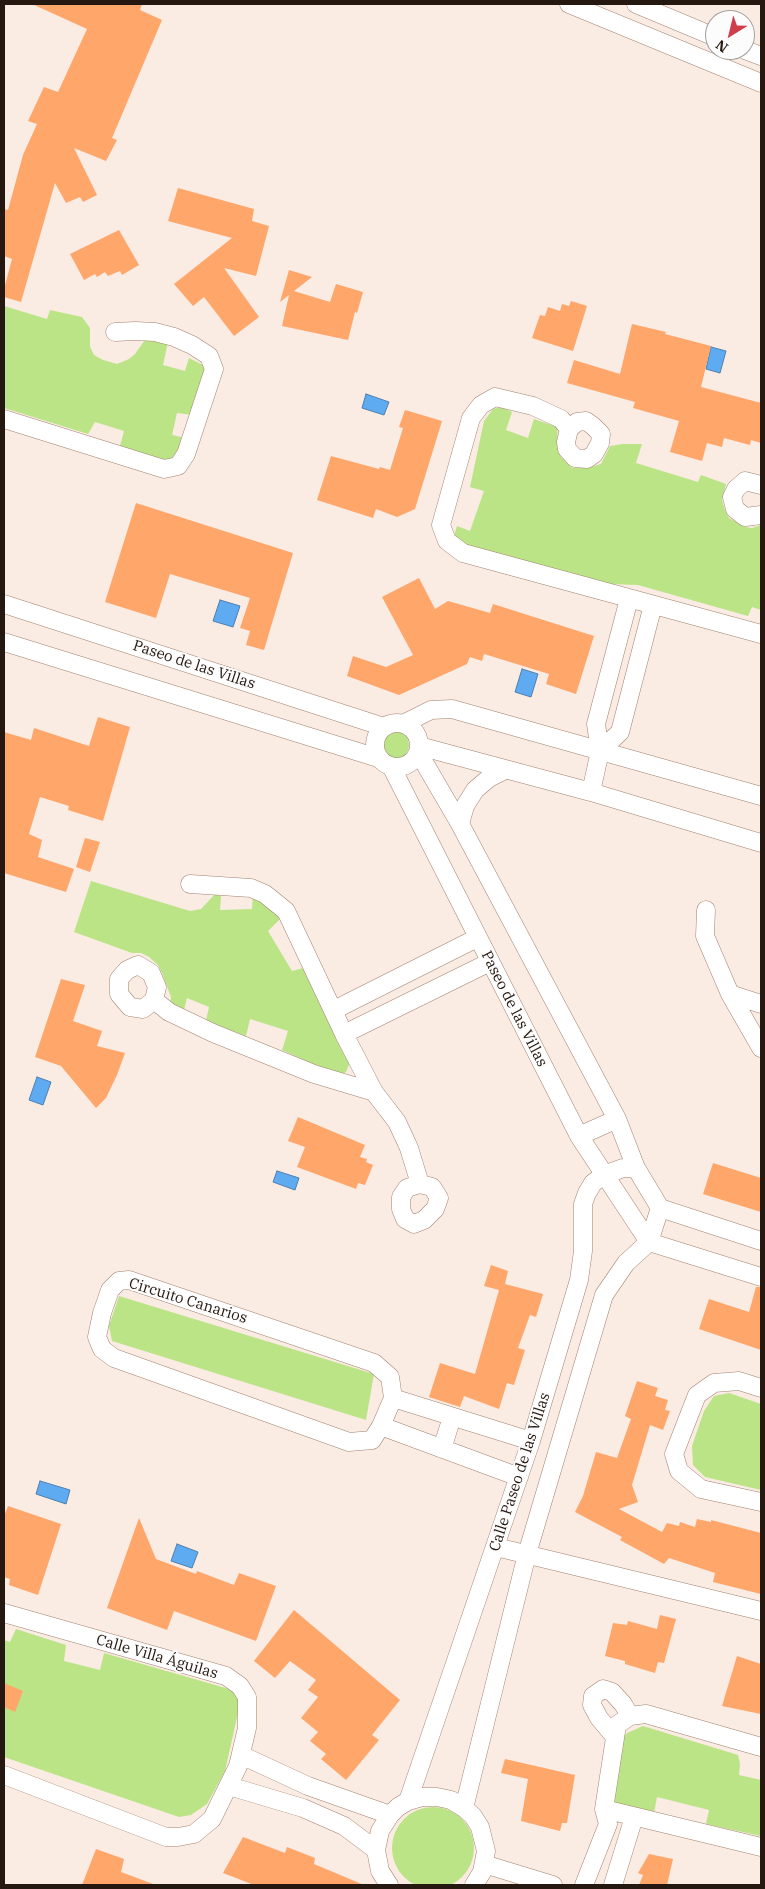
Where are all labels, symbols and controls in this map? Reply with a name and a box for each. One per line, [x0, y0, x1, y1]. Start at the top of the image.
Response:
north arrow [705, 10, 755, 60]
text: N [712, 36, 732, 57]
street label: Paseo de las Villas [131, 637, 257, 693]
street label: Paseo de las Villas [477, 948, 551, 1070]
street label: Circuito Canarios [127, 1274, 249, 1328]
street label: Calle Paseo de las Villas [486, 1390, 554, 1554]
street label: Calle Villa Águilas [94, 1631, 220, 1683]

